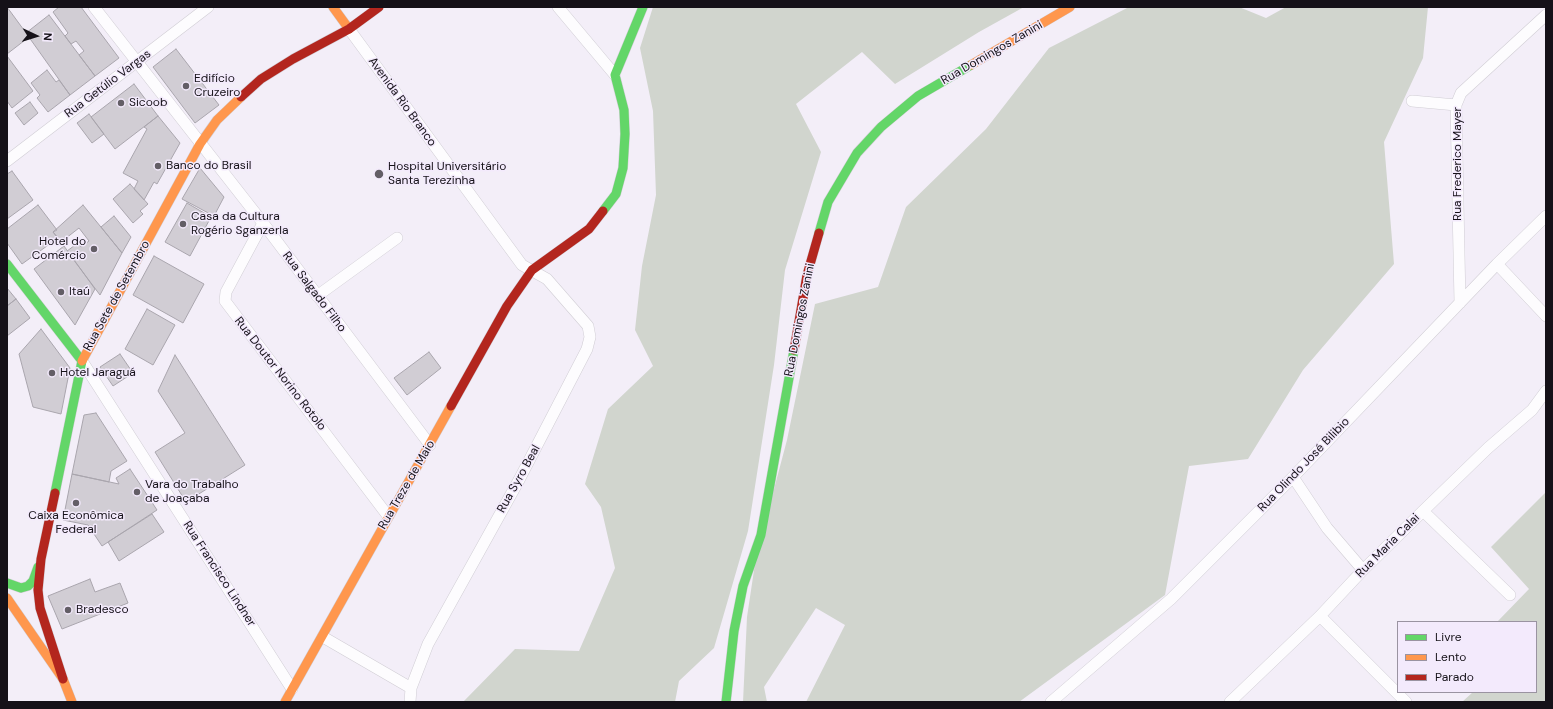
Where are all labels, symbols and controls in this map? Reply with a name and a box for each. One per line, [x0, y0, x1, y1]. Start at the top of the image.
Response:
north arrow [16, 16, 56, 56]
street label: Rua Domingos Zanini [939, 18, 1045, 88]
text: N [41, 32, 55, 41]
street label: Rua Getúlio Vargas [62, 47, 154, 121]
street label: Avenida Rio Branco [365, 55, 439, 149]
place label: Edifício Cruzeiro [194, 72, 240, 100]
marker: Edifício Cruzeiro [181, 81, 191, 91]
place label: Sicoob [129, 96, 167, 110]
marker: Sicoob [116, 98, 126, 108]
street label: Rua Frederico Mayer [1451, 107, 1465, 221]
place label: Banco do Brasil [166, 159, 251, 173]
place label: Hospital Universitário Santa Terezinha [388, 160, 506, 188]
marker: Banco do Brasil [153, 161, 163, 171]
marker: Hospital Universitário Santa Terezinha [373, 168, 385, 180]
place label: Casa da Cultura Rogério Sganzerla [191, 210, 289, 238]
marker: Casa da Cultura Rogério Sganzerla [178, 219, 188, 229]
place label: Hotel do Comércio [32, 235, 86, 263]
street label: Rua Sete de Setembro [81, 238, 153, 354]
marker: Hotel do Comércio [89, 244, 99, 254]
street label: Rua Salgado Filho [279, 249, 349, 335]
street label: Rua Domingos Zanini [782, 262, 818, 378]
place label: Itaú [69, 285, 90, 299]
marker: Itaú [56, 287, 66, 297]
street label: Rua Doutor Norino Rotolo [231, 314, 329, 434]
place label: Hotel Jaraguá [60, 366, 136, 380]
marker: Hotel Jaraguá [47, 368, 57, 378]
street label: Rua Olindo José Bilibio [1255, 415, 1353, 515]
street label: Rua Treze de Maio [376, 438, 438, 532]
street label: Rua Syro Beal [494, 443, 544, 515]
place label: Vara do Trabalho de Joaçaba [145, 478, 239, 506]
marker: Vara do Trabalho de Joaçaba [132, 487, 142, 497]
marker: Caixa Econômica Federal [71, 498, 81, 508]
place label: Caixa Econômica Federal [28, 509, 124, 537]
street label: Rua Maria Calai [1353, 511, 1423, 581]
street label: Rua Francisco Lindner [180, 519, 258, 629]
place label: Bradesco [76, 603, 129, 617]
marker: Bradesco [63, 605, 73, 615]
legend [1397, 621, 1537, 693]
text: Livre [1435, 629, 1462, 645]
text: Lento [1435, 649, 1466, 665]
text: Parado [1435, 669, 1474, 685]

